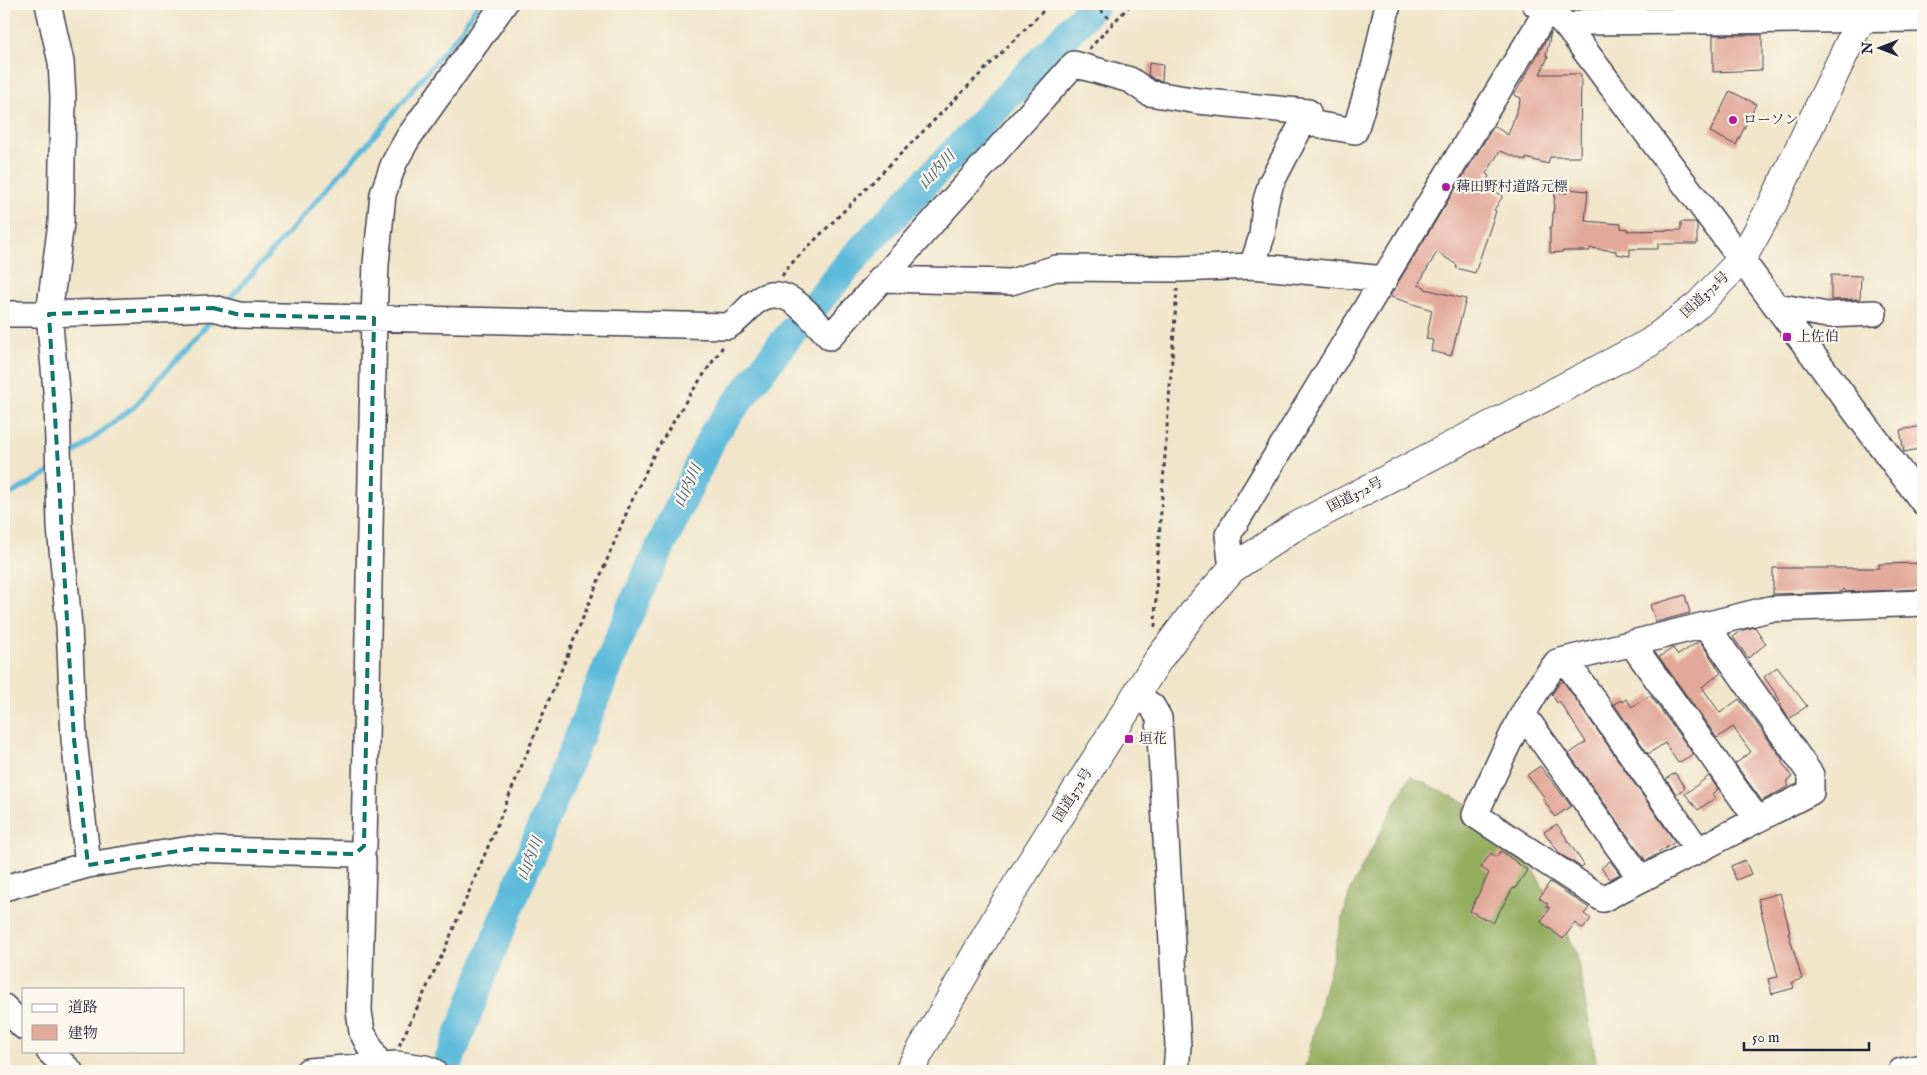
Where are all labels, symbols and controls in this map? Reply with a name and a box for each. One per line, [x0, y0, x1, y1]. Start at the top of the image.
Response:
north arrow [1854, 22, 1904, 72]
text: N [1859, 42, 1877, 55]
place label: ローソン [1743, 111, 1798, 129]
marker: ローソン [1727, 114, 1739, 126]
water label: 山内川 [915, 146, 961, 193]
place label: 薭田野村道路元標 [1456, 178, 1568, 196]
marker: 薭田野村道路元標 [1440, 181, 1452, 193]
street label: 国道372号 [1677, 268, 1733, 322]
place label: 上佐伯 [1797, 328, 1839, 346]
marker: 上佐伯 [1781, 331, 1793, 343]
water label: 山内川 [670, 460, 707, 510]
street label: 国道372号 [1324, 473, 1386, 517]
place label: 垣花 [1139, 730, 1167, 748]
marker: 垣花 [1123, 733, 1135, 745]
street label: 国道372号 [1049, 765, 1097, 825]
water label: 山内川 [513, 833, 548, 883]
legend [22, 988, 185, 1052]
text: 道路 [68, 998, 98, 1017]
scale bar [1744, 1020, 1870, 1052]
text: 建物 [68, 1024, 98, 1043]
text: 50 m [1752, 1028, 1780, 1047]

